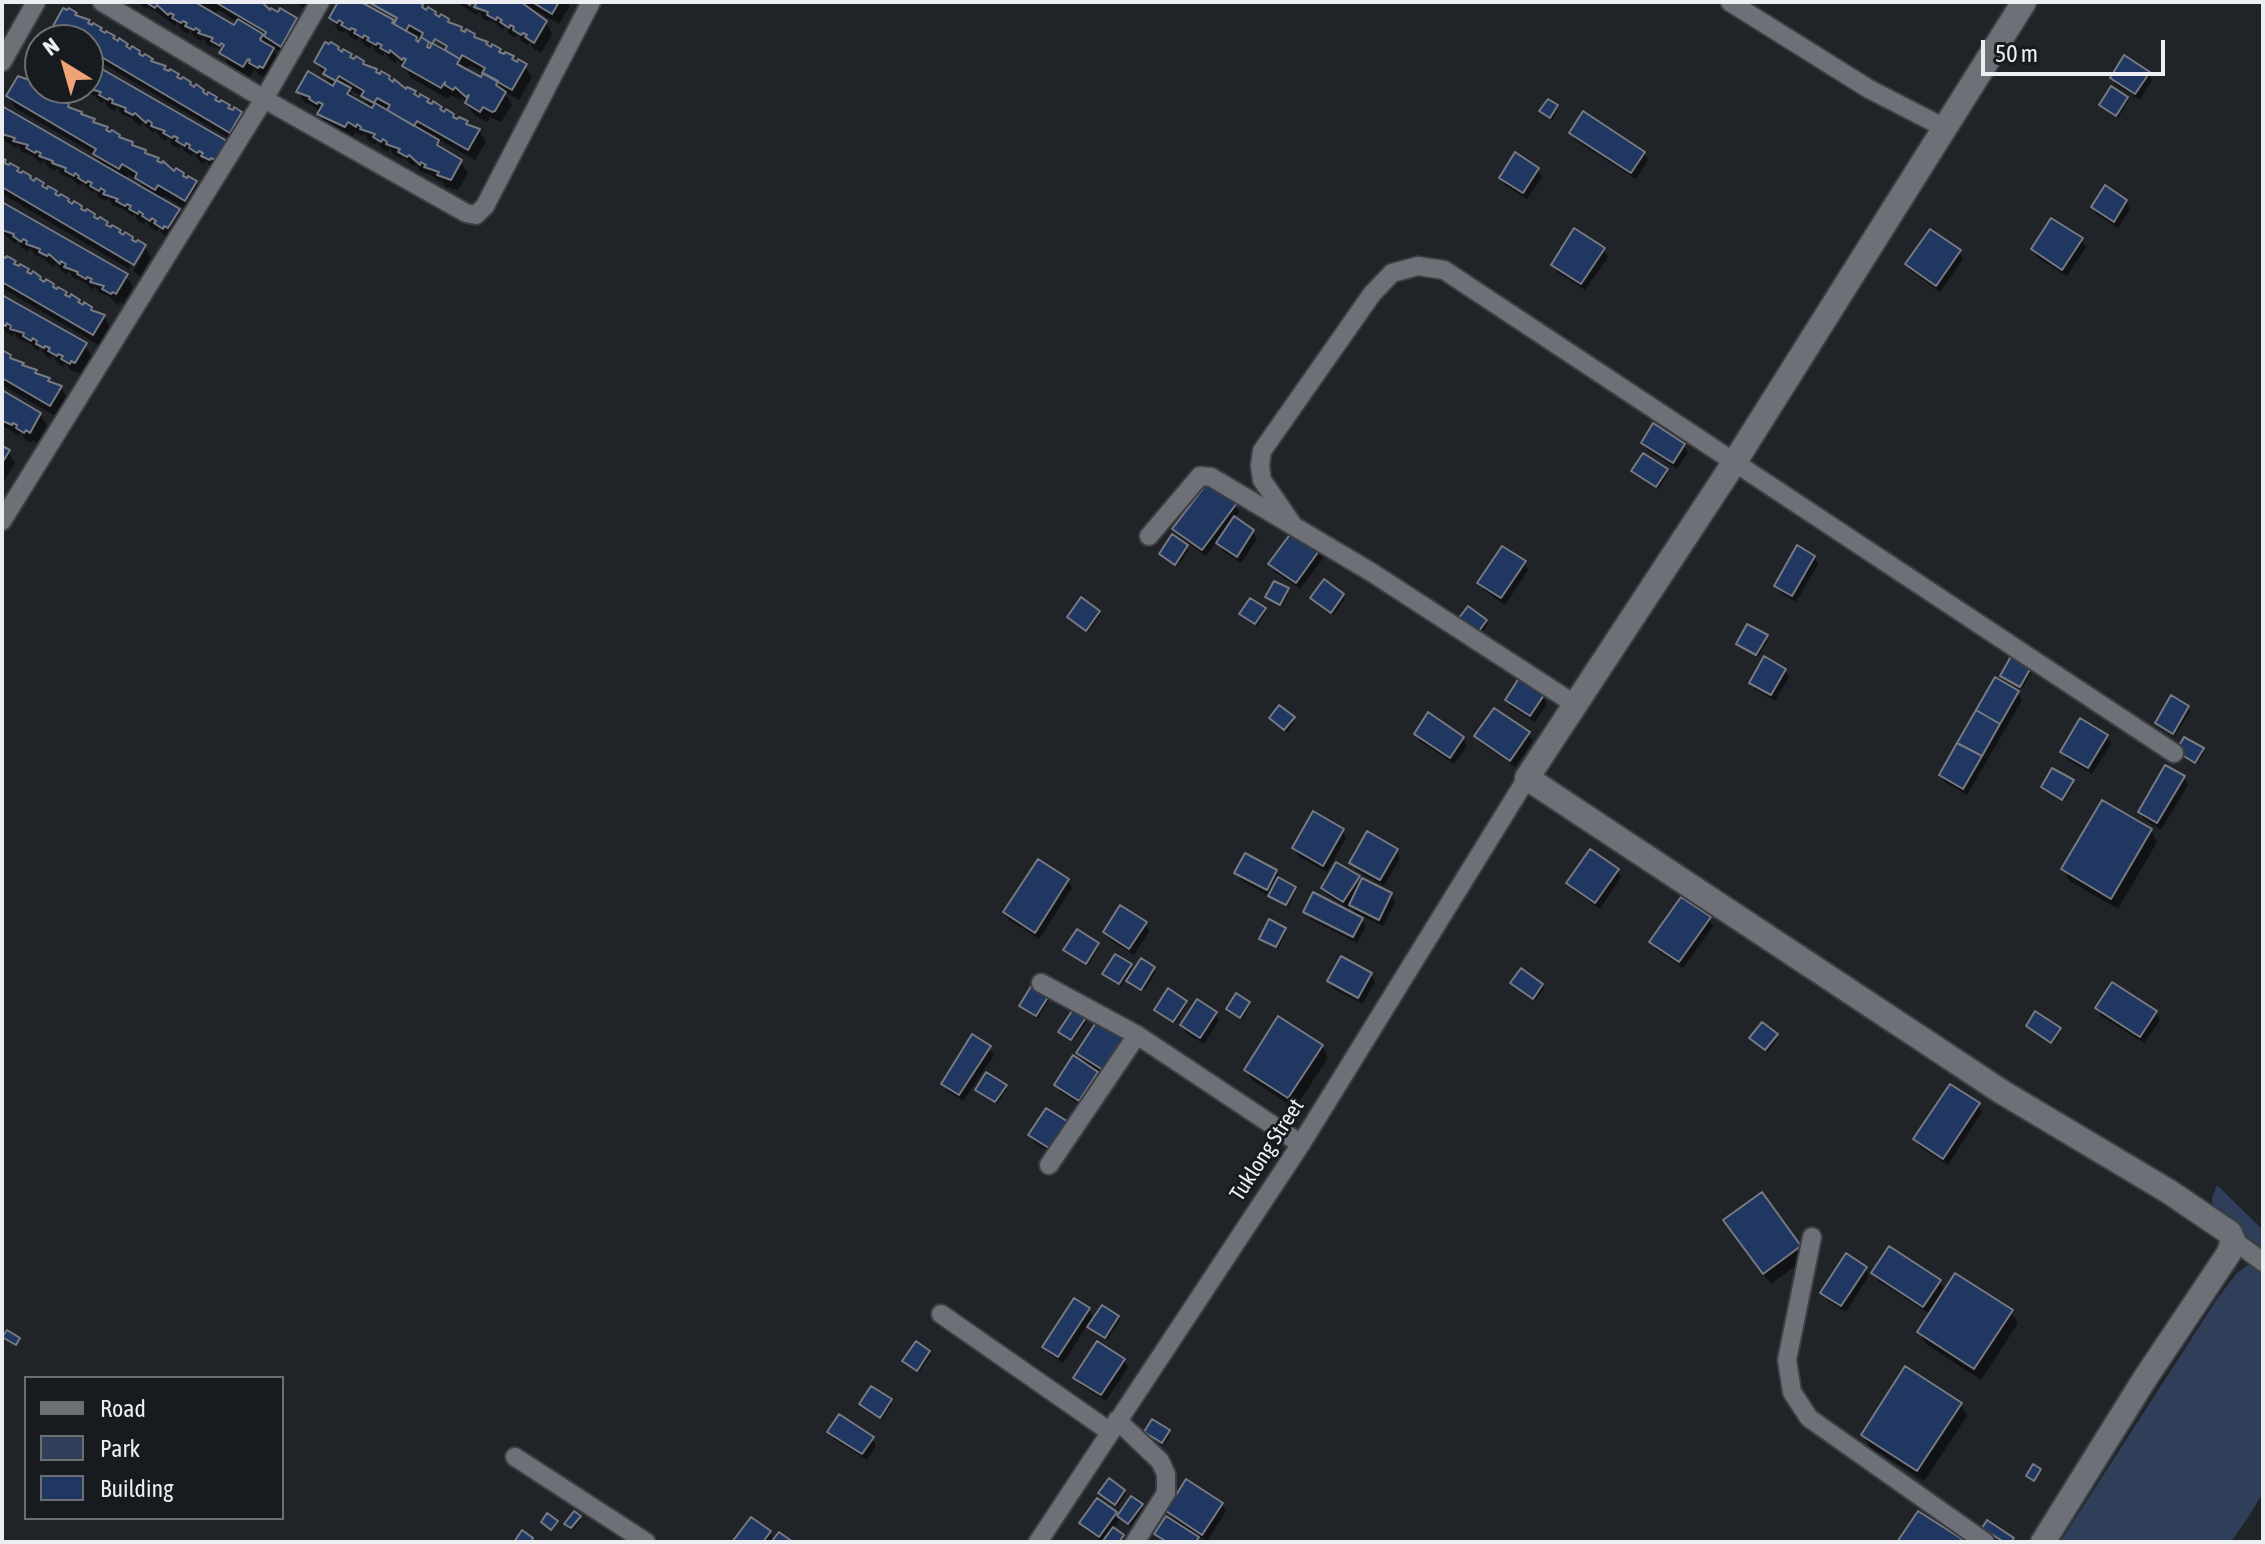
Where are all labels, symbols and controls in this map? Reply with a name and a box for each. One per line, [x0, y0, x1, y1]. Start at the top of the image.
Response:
north arrow [24, 24, 104, 104]
scale bar [1985, 24, 2169, 74]
text: N [38, 32, 64, 61]
text: 50 m [1995, 40, 2038, 67]
street label: Tuklong Street [1224, 1094, 1310, 1206]
legend [24, 1376, 284, 1520]
text: Road [100, 1395, 146, 1422]
text: Park [100, 1435, 140, 1462]
text: Building [100, 1475, 173, 1502]

